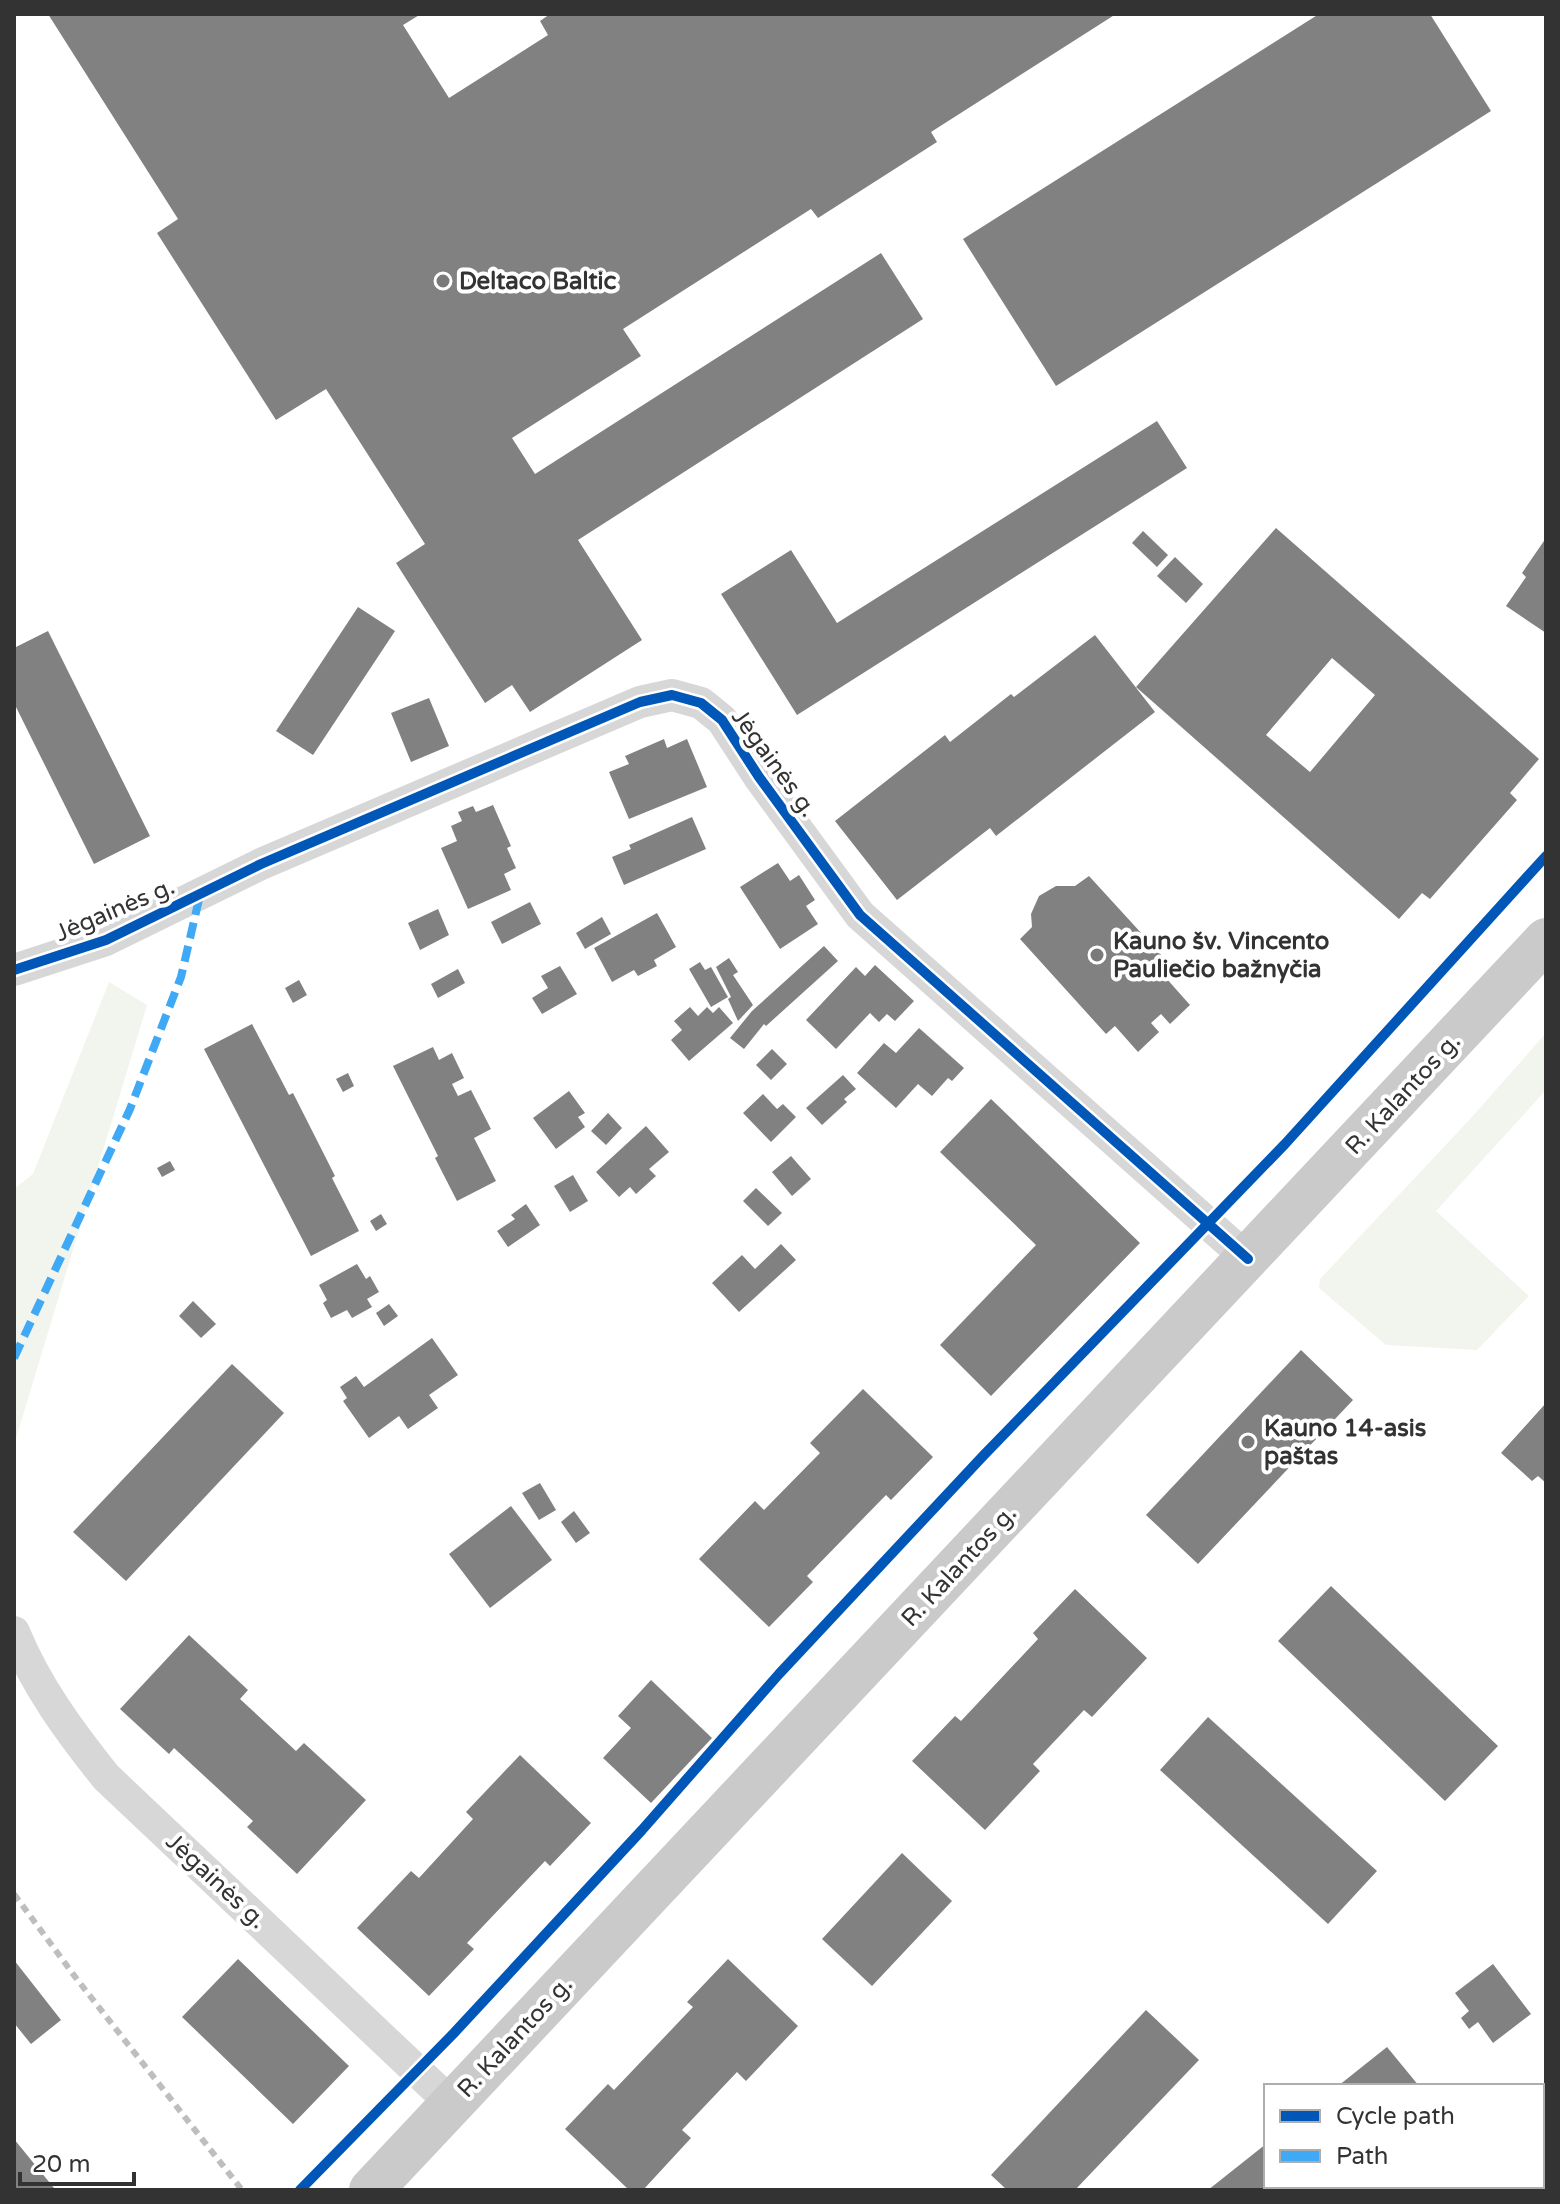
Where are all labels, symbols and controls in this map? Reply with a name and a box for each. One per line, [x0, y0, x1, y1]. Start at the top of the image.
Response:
place label: Deltaco Baltic [459, 267, 617, 296]
marker: Deltaco Baltic [434, 272, 452, 290]
street label: Jėgainės g. [725, 703, 823, 823]
street label: Jėgainės g. [51, 872, 179, 948]
place label: Kauno šv. Vincento Pauliečio bažnyčia [1113, 927, 1329, 984]
marker: Kauno šv. Vincento Pauliečio bažnyčia [1088, 946, 1106, 964]
street label: R. Kalantos g. [1339, 1027, 1467, 1161]
place label: Kauno 14-asis paštas [1264, 1414, 1426, 1471]
marker: Kauno 14-asis paštas [1239, 1433, 1257, 1451]
street label: R. Kalantos g. [895, 1499, 1023, 1633]
street label: Jėgainės g. [160, 1827, 272, 1935]
street label: R. Kalantos g. [451, 1970, 579, 2104]
legend [1264, 2084, 1544, 2188]
text: Cycle path [1336, 2102, 1455, 2131]
scale bar [20, 2136, 134, 2186]
text: Path [1336, 2142, 1389, 2171]
text: 20 m [32, 2150, 90, 2179]

